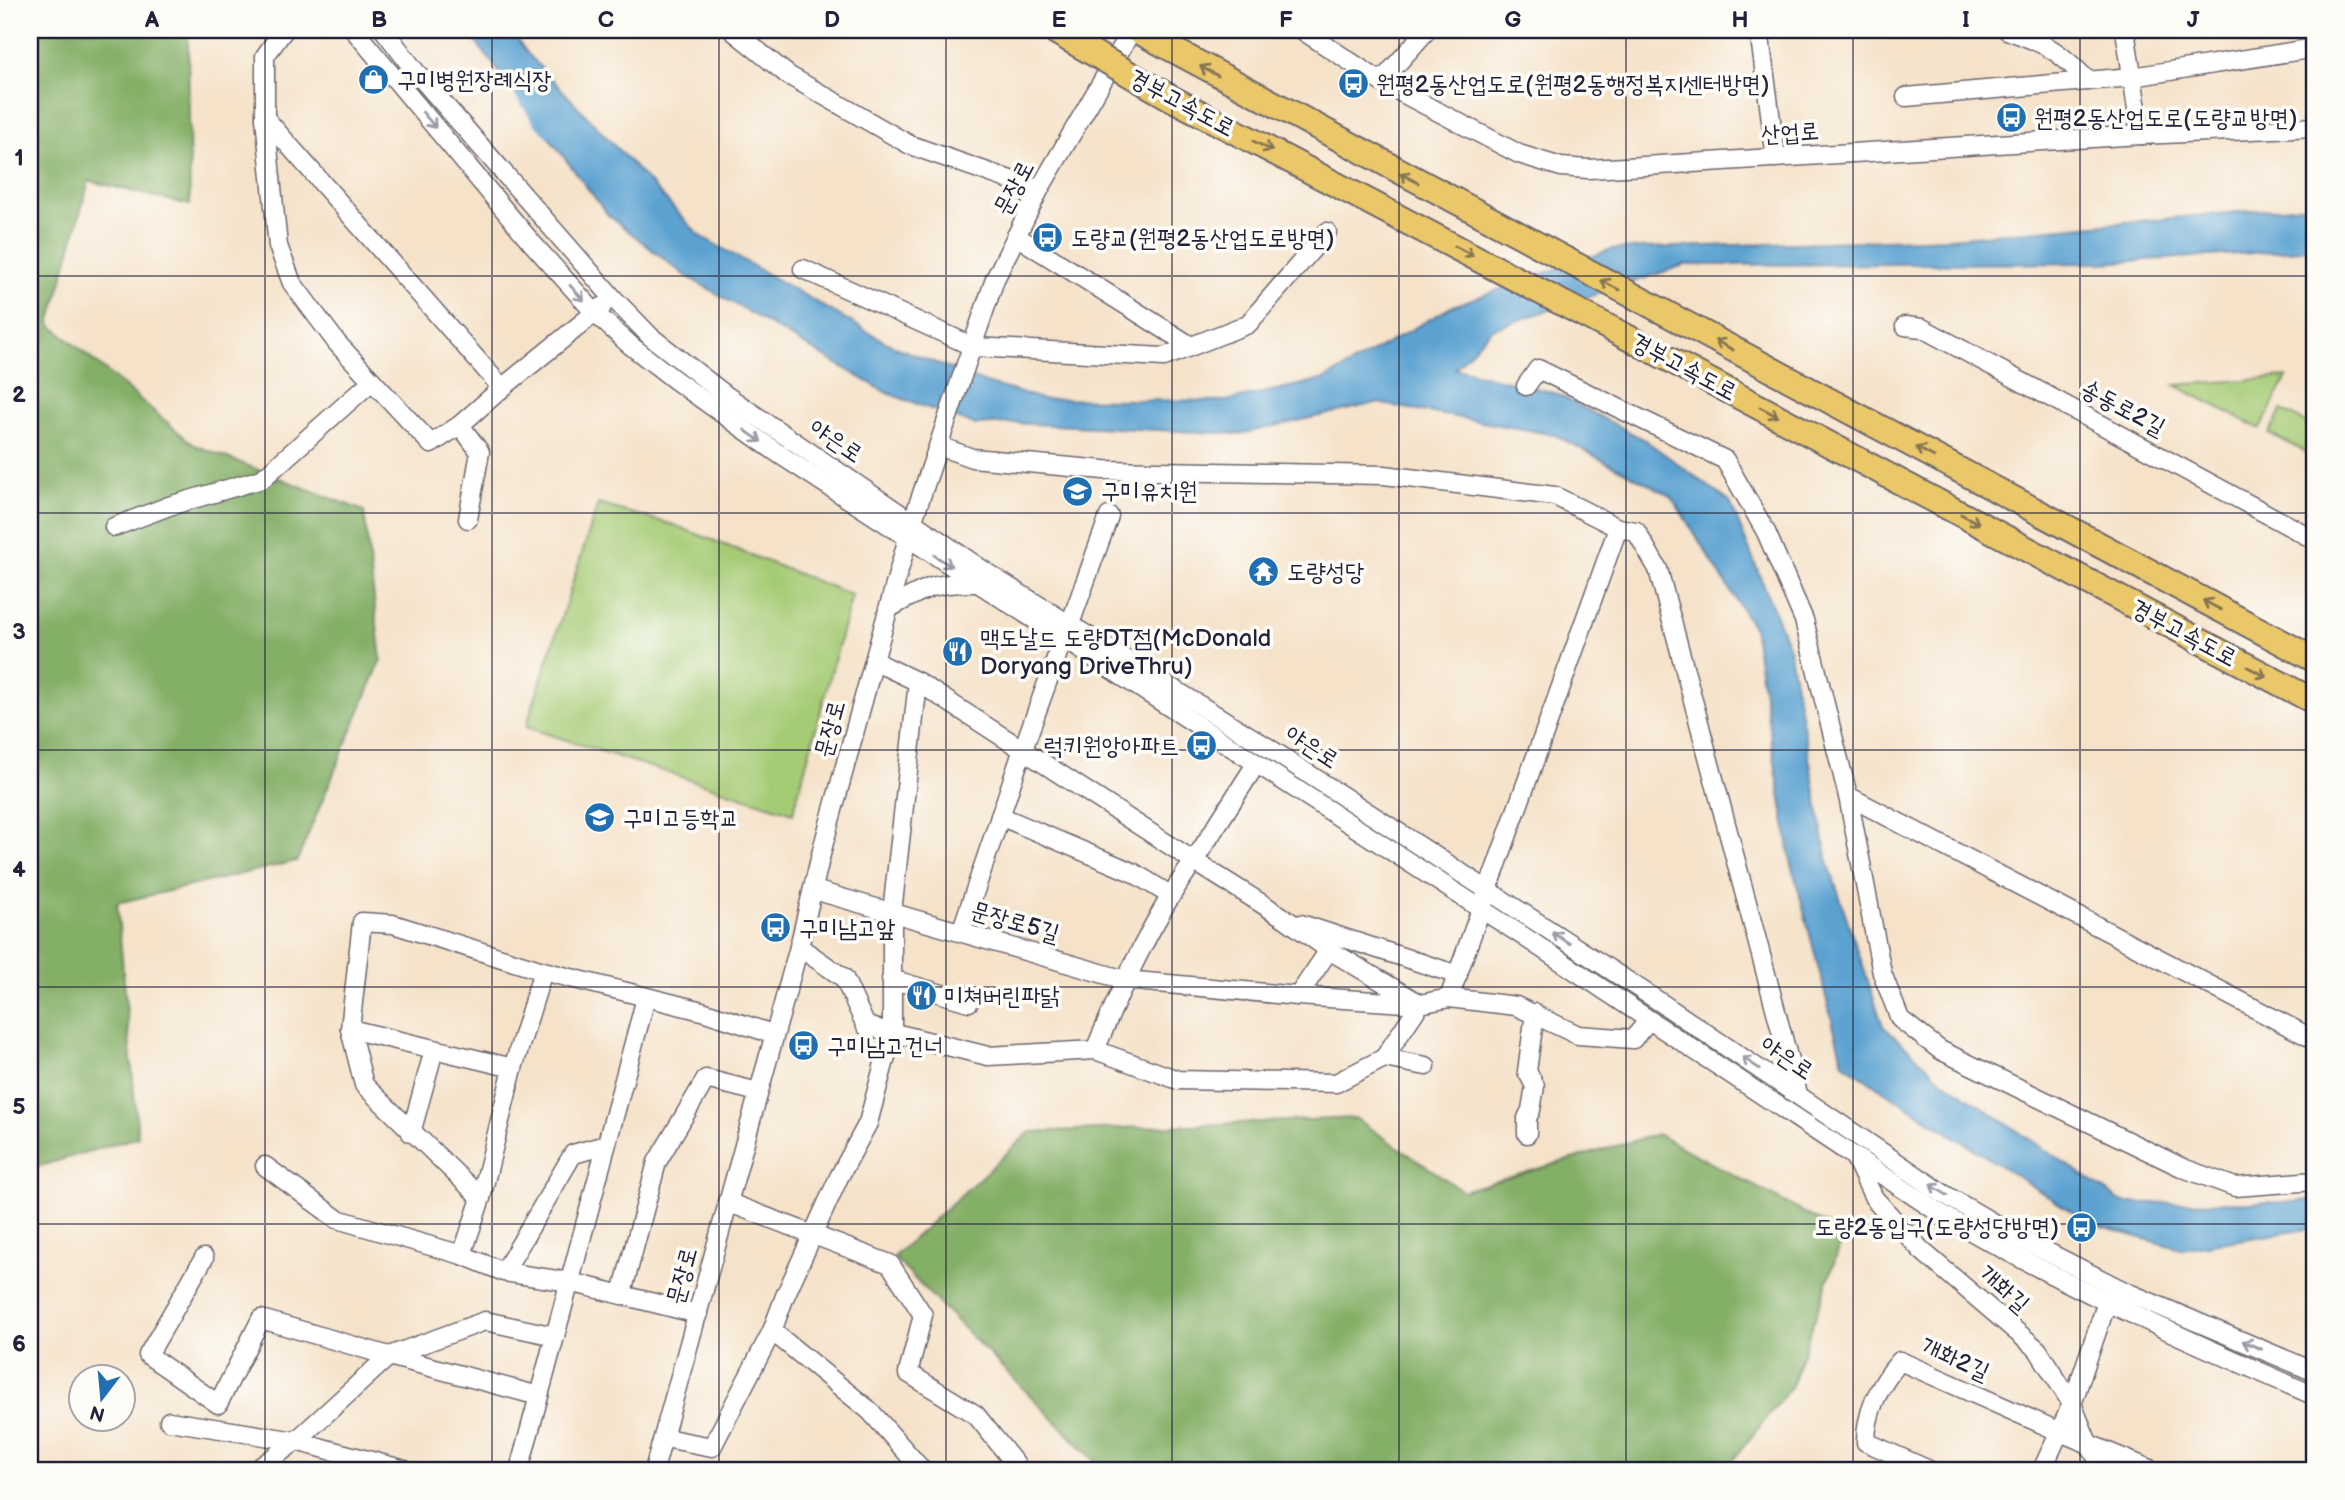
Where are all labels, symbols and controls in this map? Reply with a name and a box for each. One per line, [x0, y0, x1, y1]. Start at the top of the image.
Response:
text: A [144, 6, 160, 34]
text: B [371, 6, 387, 34]
text: C [598, 6, 614, 34]
text: D [824, 6, 840, 34]
text: E [1052, 6, 1067, 34]
text: F [1279, 6, 1293, 34]
text: G [1505, 6, 1522, 34]
text: H [1731, 6, 1749, 34]
text: I [1962, 6, 1970, 34]
text: J [2187, 6, 2200, 34]
shop icon: 구미병원장례식장 [357, 63, 391, 97]
street label: 경부고속도로 [1124, 63, 1240, 143]
one-way arrow [1199, 63, 1220, 77]
place label: 구미병원장례식장 [397, 66, 552, 95]
bus stop icon: 원평2동산업도로(원평2동행정복지센터방면) [1336, 67, 1370, 101]
place label: 원평2동산업도로(원평2동행정복지센터방면) [1376, 70, 1770, 99]
bus stop icon: 원평2동산업도로(도량교방면) [1994, 101, 2028, 135]
place label: 원평2동산업도로(도량교방면) [2034, 104, 2297, 133]
one-way arrow [422, 110, 437, 128]
street label: 산업로 [1760, 117, 1820, 149]
one-way arrow [1252, 139, 1272, 153]
text: 1 [14, 144, 24, 172]
street label: 문장로 [988, 156, 1040, 220]
one-way arrow [1400, 171, 1420, 185]
bus stop icon: 도량교(원평2동산업도로방면) [1031, 221, 1065, 255]
place label: 도량교(원평2동산업도로방면) [1071, 224, 1334, 253]
one-way arrow [1454, 244, 1474, 258]
one-way arrow [1600, 277, 1621, 291]
one-way arrow [569, 284, 585, 302]
street label: 경부고속도로 [1626, 327, 1742, 407]
one-way arrow [1714, 338, 1735, 351]
street label: 송동로2길 [2076, 374, 2170, 442]
text: 2 [12, 381, 26, 409]
one-way arrow [1758, 406, 1779, 419]
street label: 야은로 [804, 413, 868, 469]
one-way arrow [743, 429, 762, 443]
one-way arrow [1915, 445, 1935, 459]
school or university icon: 구미유치원 [1061, 474, 1095, 508]
place label: 구미유치원 [1101, 477, 1198, 506]
one-way arrow [1959, 512, 1979, 526]
one-way arrow [933, 554, 952, 568]
temple icon: 도량성당 [1247, 555, 1281, 589]
place label: 도량성당 [1287, 558, 1364, 587]
street label: 경부고속도로 [2126, 593, 2242, 673]
one-way arrow [2202, 598, 2223, 611]
text: 3 [12, 618, 26, 646]
place label: 맥도날드 도량DT점(McDonald Doryang DriveThru) [980, 624, 1271, 681]
restaurant icon: 맥도날드 도량DT점(McDonald Doryang DriveThru) [940, 635, 974, 669]
one-way arrow [2246, 665, 2267, 679]
street label: 문장로 [808, 697, 852, 761]
street label: 야은로 [1280, 719, 1344, 775]
bus stop icon: 럭키원앙아파트 [1185, 729, 1219, 763]
place label: 럭키원앙아파트 [1044, 732, 1179, 761]
school or university icon: 구미고등학교 [583, 801, 617, 835]
place label: 구미고등학교 [623, 804, 739, 833]
text: 4 [12, 856, 26, 884]
street label: 문장로5길 [967, 896, 1063, 948]
bus stop icon: 구미남고앞 [759, 911, 793, 945]
place label: 구미남고앞 [799, 914, 896, 943]
one-way arrow [1551, 930, 1571, 944]
restaurant icon: 미쳐버린파닭 [904, 979, 938, 1013]
place label: 미쳐버린파닭 [944, 982, 1060, 1011]
bus stop icon: 구미남고건너 [787, 1029, 821, 1063]
street label: 야은로 [1755, 1030, 1819, 1086]
place label: 구미남고건너 [827, 1032, 943, 1061]
one-way arrow [1742, 1055, 1761, 1070]
text: 5 [12, 1093, 26, 1121]
one-way arrow [1930, 1183, 1949, 1198]
bus stop icon: 도량2동입구(도량성당방면) [2065, 1210, 2099, 1244]
place label: 도량2동입구(도량성당방면) [1815, 1213, 2059, 1242]
street label: 문장로 [660, 1244, 704, 1308]
street label: 개화길 [1973, 1259, 2035, 1319]
text: 6 [12, 1330, 26, 1358]
street label: 개화2길 [1916, 1331, 1994, 1387]
one-way arrow [2242, 1338, 2264, 1351]
north arrow [66, 1364, 136, 1434]
text: N [88, 1400, 108, 1426]

